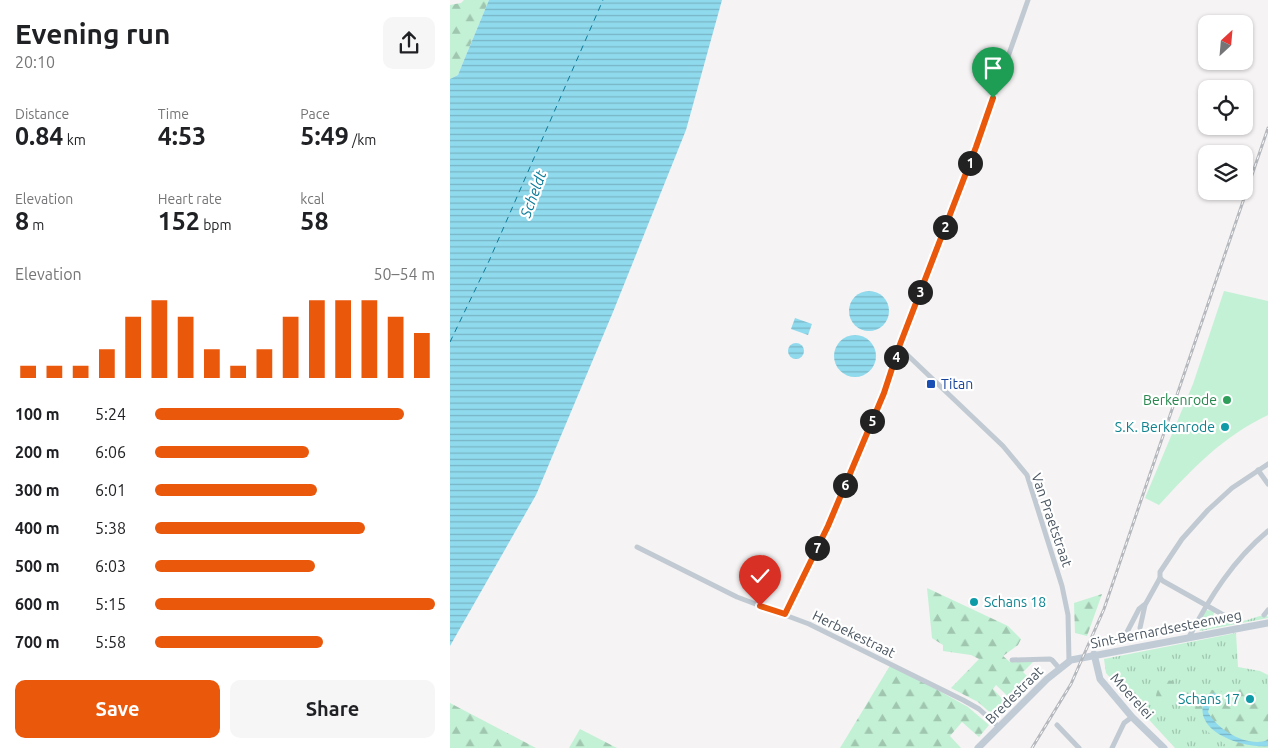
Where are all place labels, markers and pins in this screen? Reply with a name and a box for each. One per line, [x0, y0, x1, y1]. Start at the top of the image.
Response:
pin [972, 47, 1014, 98]
pin: 1 [958, 150, 982, 176]
pin: 2 [932, 214, 958, 240]
pin: 3 [908, 280, 932, 304]
pin: 4 [884, 344, 908, 370]
place label: Titan [941, 376, 973, 392]
marker: Titan [925, 378, 937, 390]
place label: Berkenrode [1143, 392, 1217, 408]
marker: Berkenrode [1221, 394, 1233, 406]
pin: 5 [860, 408, 884, 434]
place label: S.K. Berkenrode [1115, 419, 1215, 435]
marker: S.K. Berkenrode [1219, 421, 1231, 433]
pin: 6 [832, 472, 858, 498]
pin: 7 [804, 536, 830, 560]
pin [739, 555, 781, 606]
place label: Schans 18 [984, 594, 1046, 610]
marker: Schans 18 [968, 596, 980, 608]
place label: Schans 17 [1178, 691, 1240, 707]
marker: Schans 17 [1244, 693, 1256, 705]

